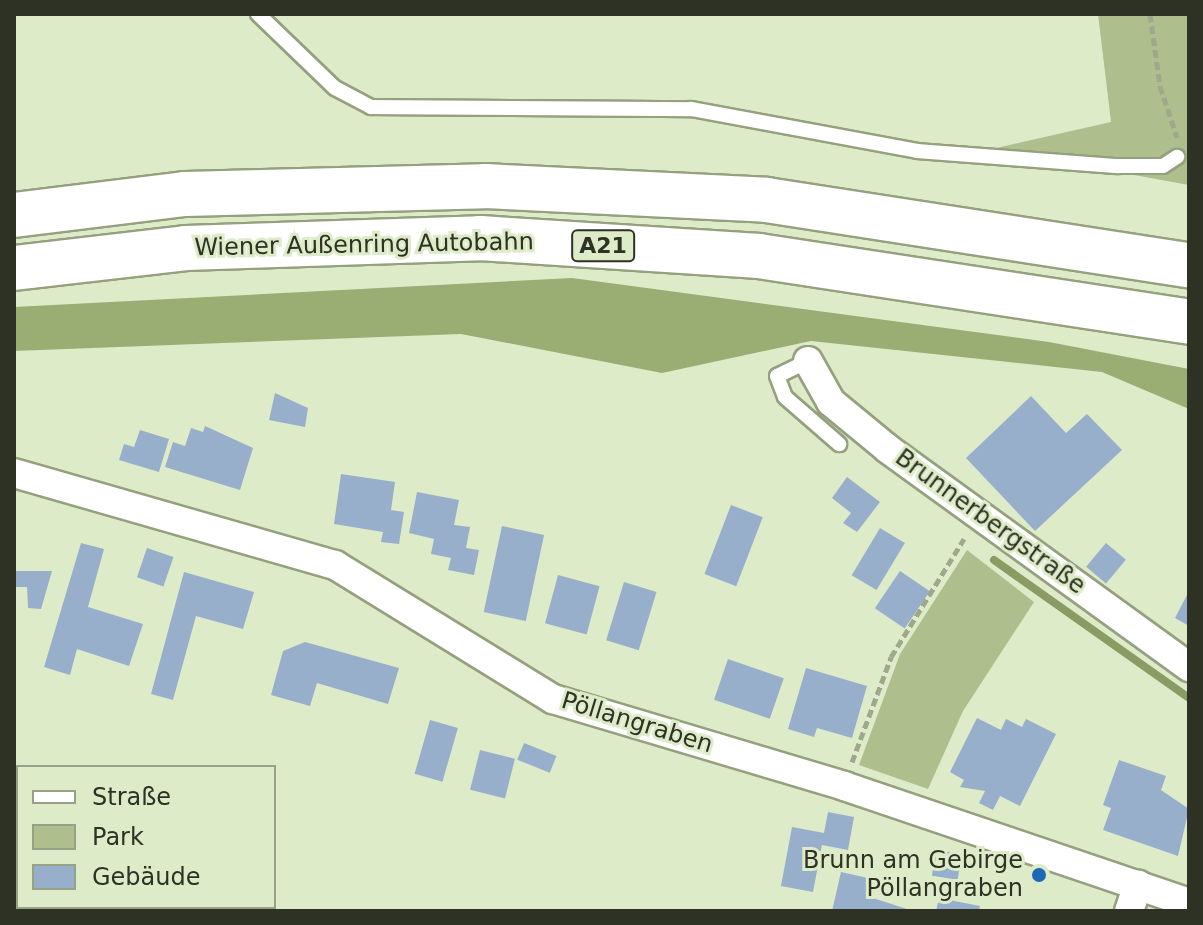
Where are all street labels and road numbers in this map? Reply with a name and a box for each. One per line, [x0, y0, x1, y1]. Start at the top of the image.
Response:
street label: Wiener Außenring Autobahn [194, 228, 534, 262]
road number: A21 [571, 228, 635, 264]
street label: Brunnerbergstraße [889, 443, 1091, 601]
street label: Pöllangraben [558, 686, 716, 760]

